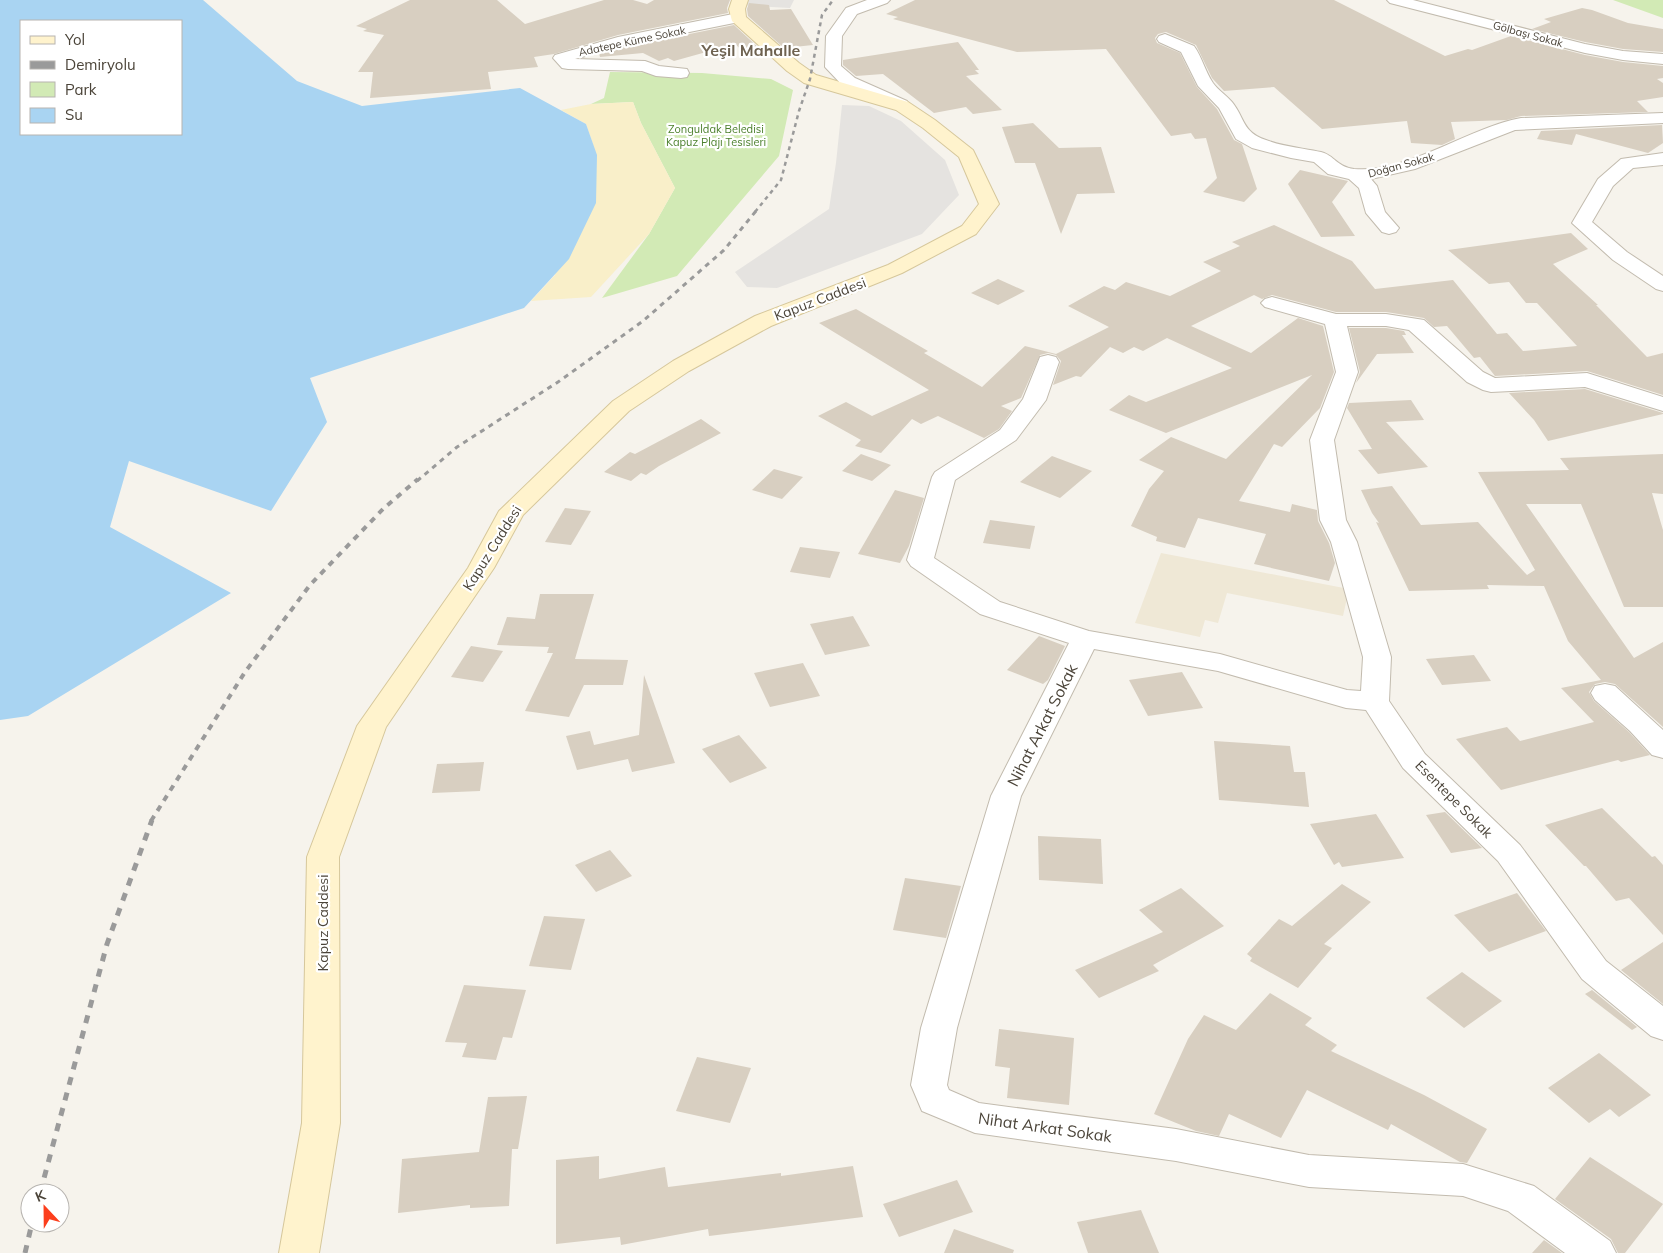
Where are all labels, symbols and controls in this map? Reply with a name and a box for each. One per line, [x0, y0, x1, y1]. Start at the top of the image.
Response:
street label: Gölbaşı Sokak [1491, 18, 1565, 50]
legend [20, 20, 182, 135]
street label: Adatepe Küme Sokak [577, 23, 687, 59]
text: Yol [64, 30, 85, 49]
district label: Yeşil Mahalle [701, 40, 801, 60]
text: Demiryolu [65, 55, 136, 74]
text: Park [65, 80, 97, 99]
text: Su [65, 105, 83, 124]
park label: Zonguldak Beledisi Kapuz Plajı Tesisleri [666, 122, 766, 149]
street label: Doğan Sokak [1366, 149, 1436, 181]
street label: Kapuz Caddesi [771, 273, 869, 325]
street label: Kapuz Caddesi [459, 502, 525, 594]
street label: Nihat Arkat Sokak [1003, 660, 1082, 790]
street label: Esentepe Sokak [1411, 756, 1497, 842]
street label: Kapuz Caddesi [314, 874, 332, 972]
street label: Nihat Arkat Sokak [977, 1108, 1114, 1146]
north arrow [20, 1183, 70, 1233]
text: K [32, 1186, 48, 1206]

